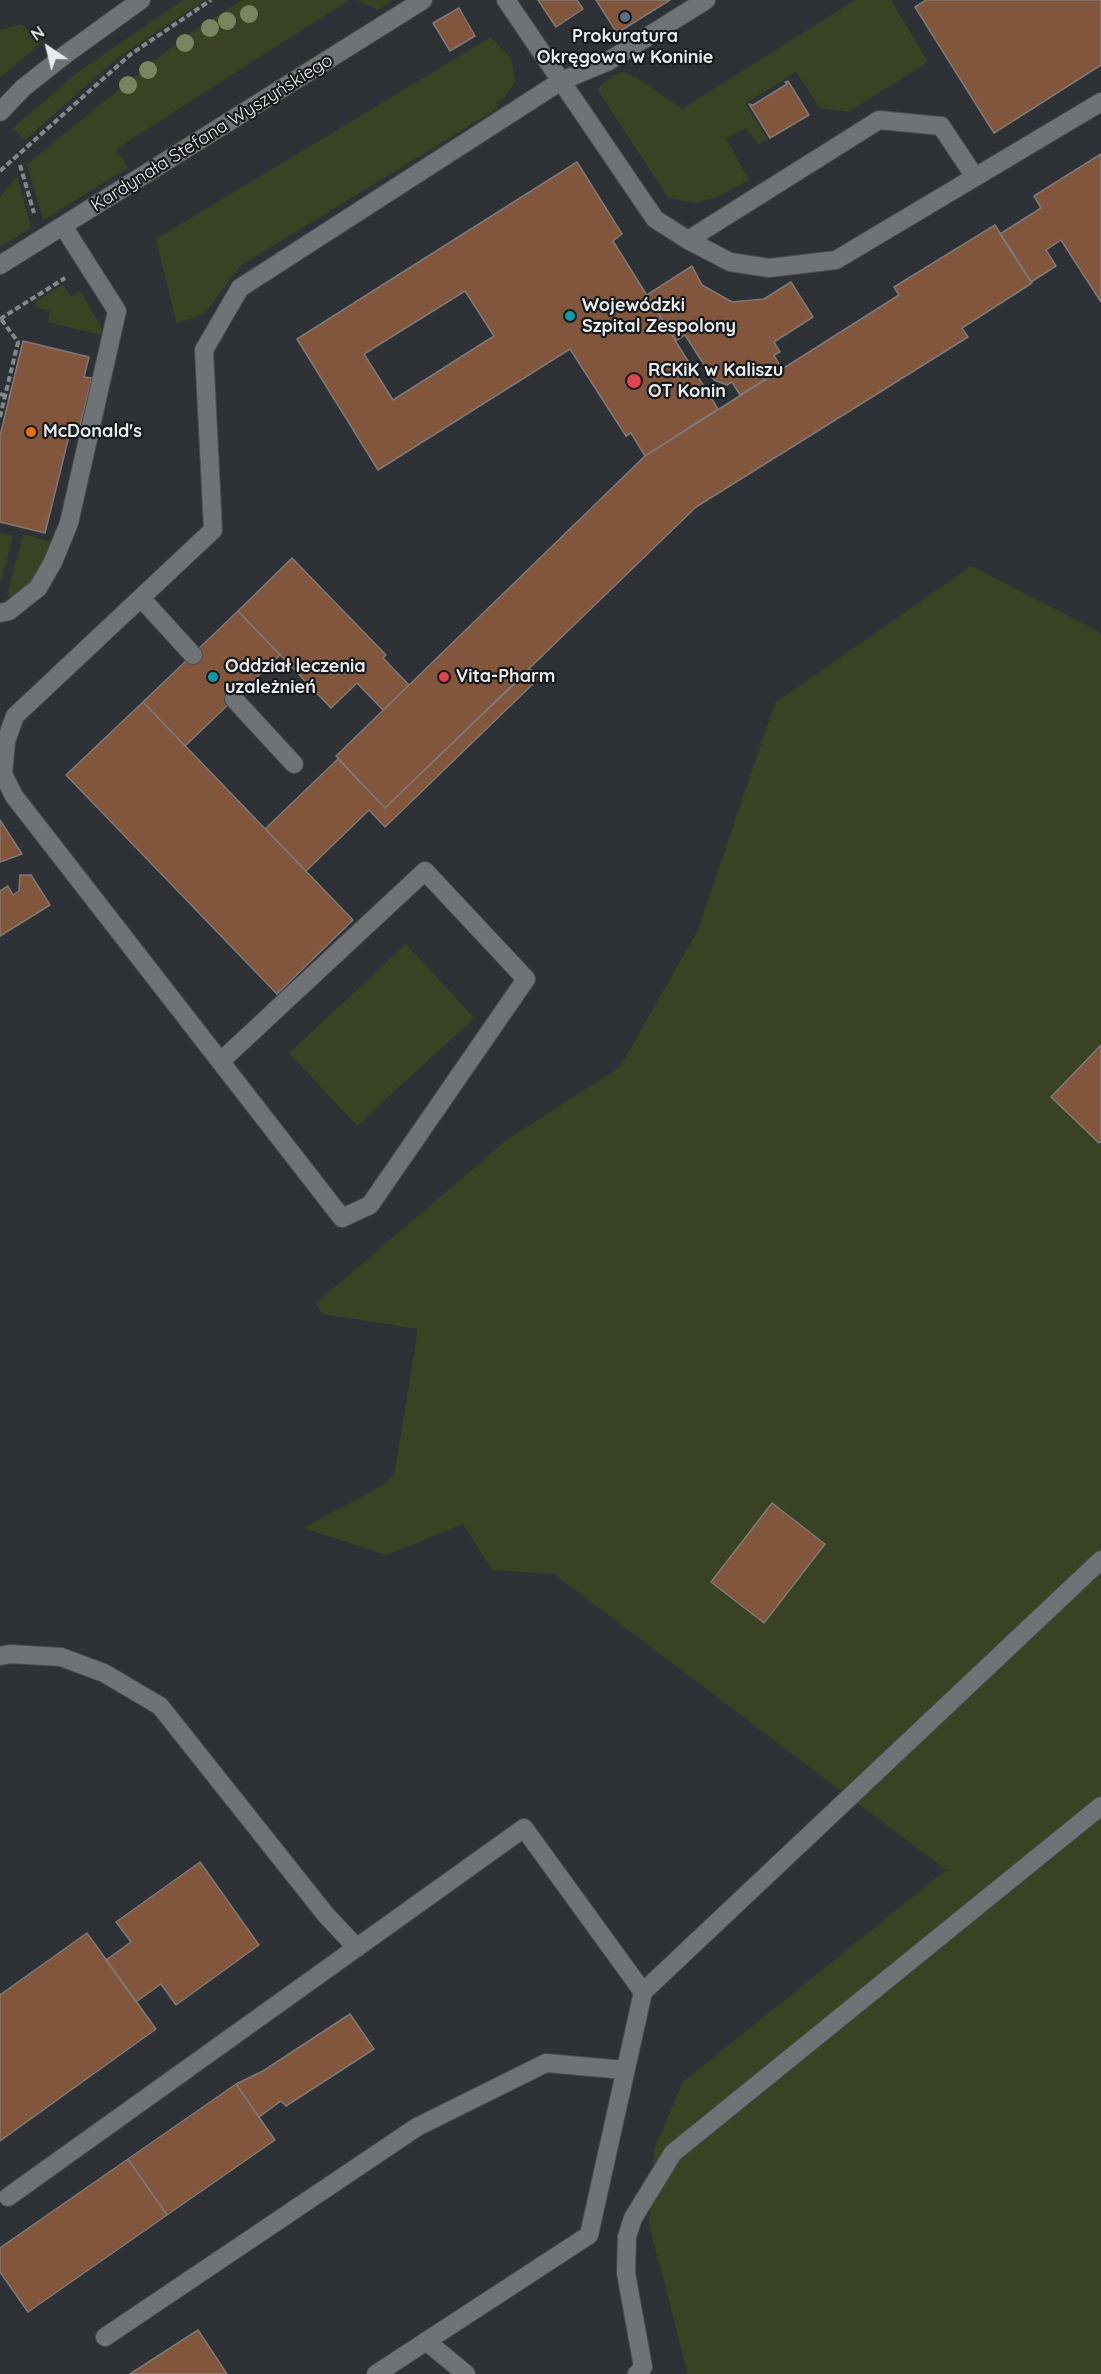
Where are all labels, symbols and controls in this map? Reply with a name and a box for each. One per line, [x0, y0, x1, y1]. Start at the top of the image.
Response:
marker: Prokuratura Okręgowa w Koninie [618, 10, 632, 24]
north arrow [18, 18, 78, 78]
text: N [27, 22, 48, 45]
place label: Prokuratura Okręgowa w Koninie [537, 26, 713, 68]
street label: Kardynała Stefana Wyszyńskiego [87, 49, 337, 217]
place label: Wojewódzki Szpital Zespolony [582, 295, 736, 338]
marker: Wojewódzki Szpital Zespolony [563, 309, 577, 323]
place label: RCKiK w Kaliszu OT Konin [648, 360, 783, 403]
marker: RCKiK w Kaliszu OT Konin [625, 372, 643, 390]
place label: McDonald's [43, 421, 142, 443]
marker: McDonald's [24, 425, 38, 439]
place label: Oddział leczenia uzależnień [225, 656, 366, 698]
place label: Vita-Pharm [456, 666, 555, 688]
marker: Oddział leczenia uzależnień [206, 670, 220, 684]
marker: Vita-Pharm [437, 670, 451, 684]

